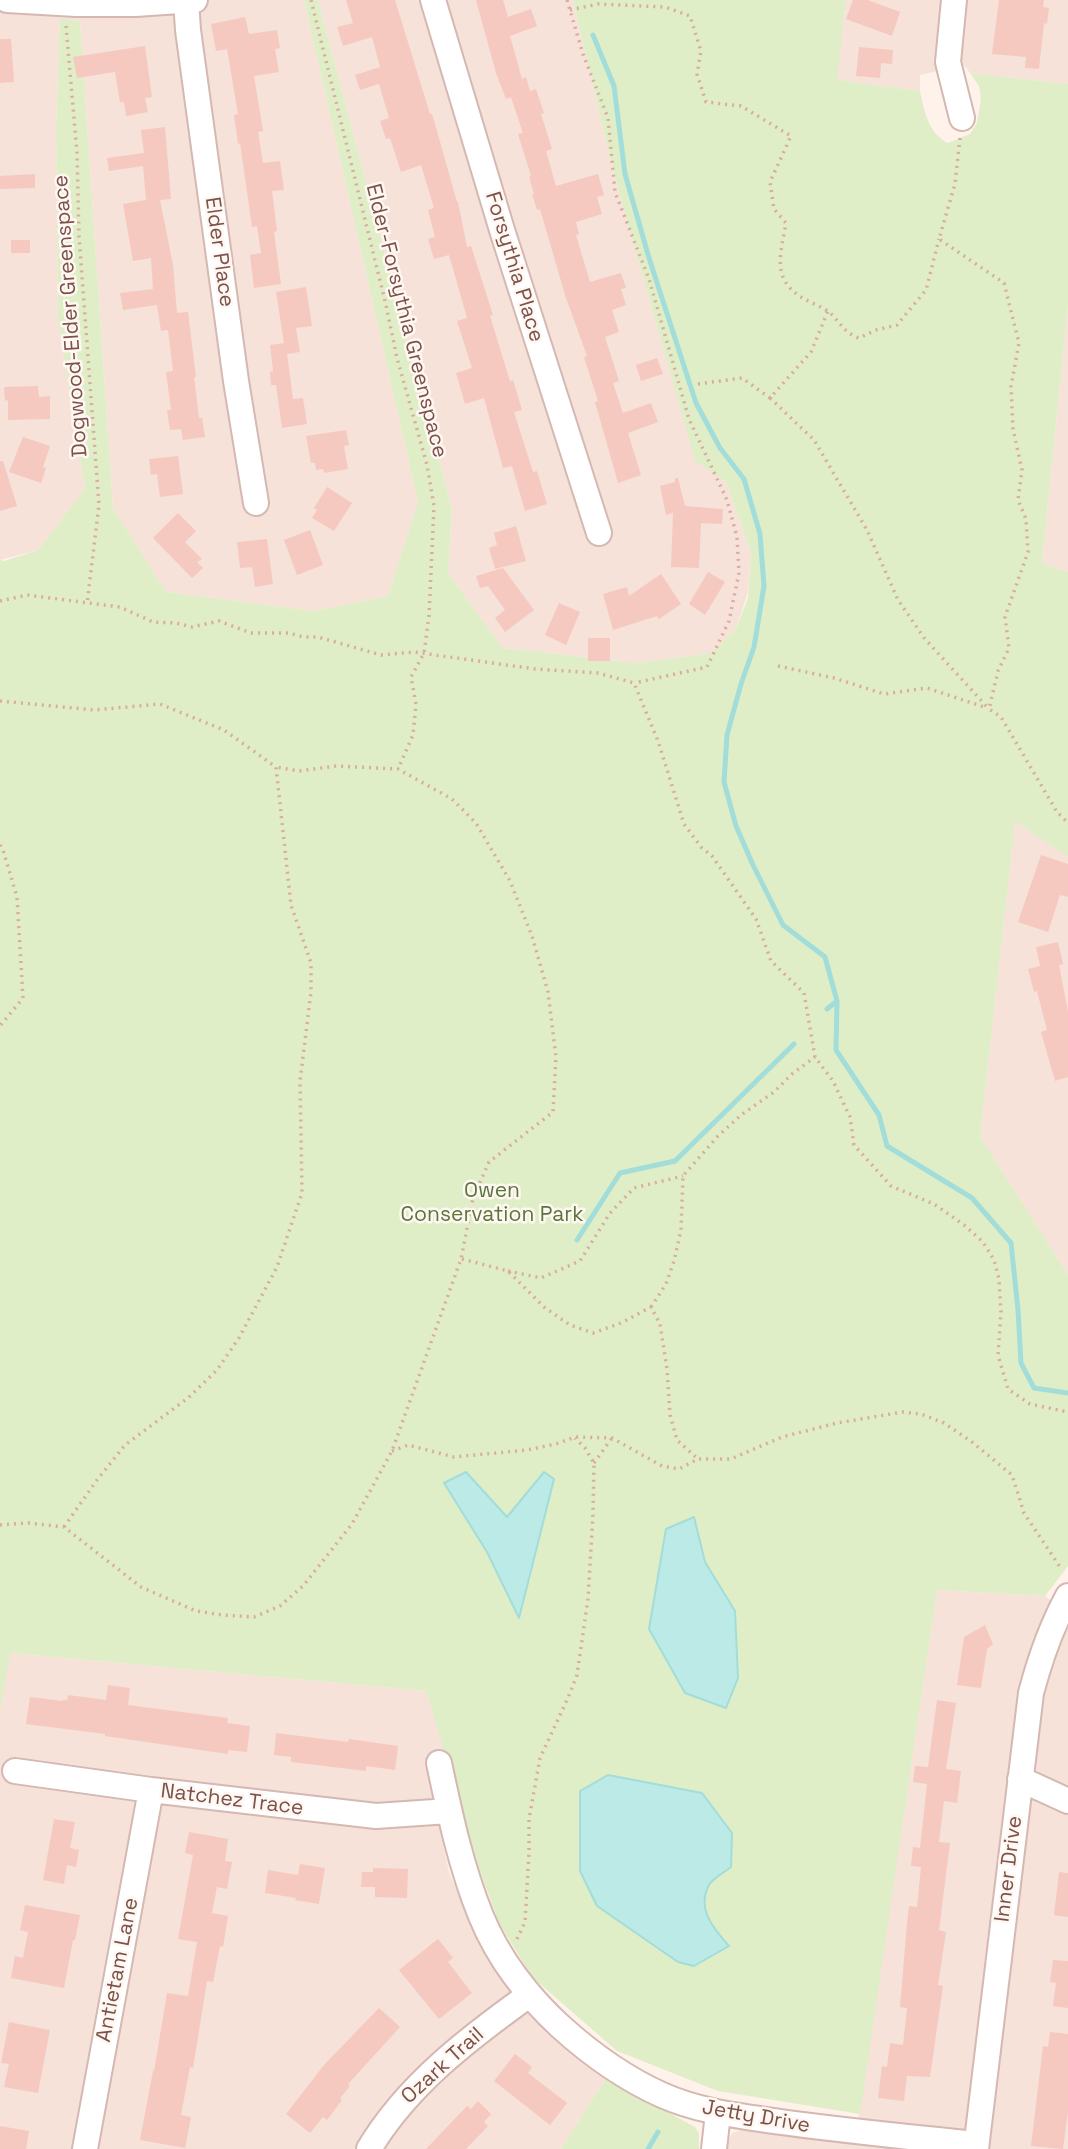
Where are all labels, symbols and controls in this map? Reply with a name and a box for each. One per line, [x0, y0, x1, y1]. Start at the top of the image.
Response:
street label: Dogwood-Elder Greenspace [49, 174, 93, 458]
street label: Elder-Forsythia Greenspace [360, 181, 452, 461]
street label: Forsythia Place [479, 189, 549, 345]
street label: Elder Place [199, 195, 239, 309]
park label: Owen Conservation Park [401, 1178, 583, 1228]
street label: Natchez Trace [159, 1779, 305, 1821]
street label: Inner Drive [990, 1814, 1028, 1924]
street label: Antietam Lane [92, 1896, 144, 2044]
street label: Ozark Trail [397, 2022, 489, 2110]
street label: Jetty Drive [700, 2095, 812, 2139]

